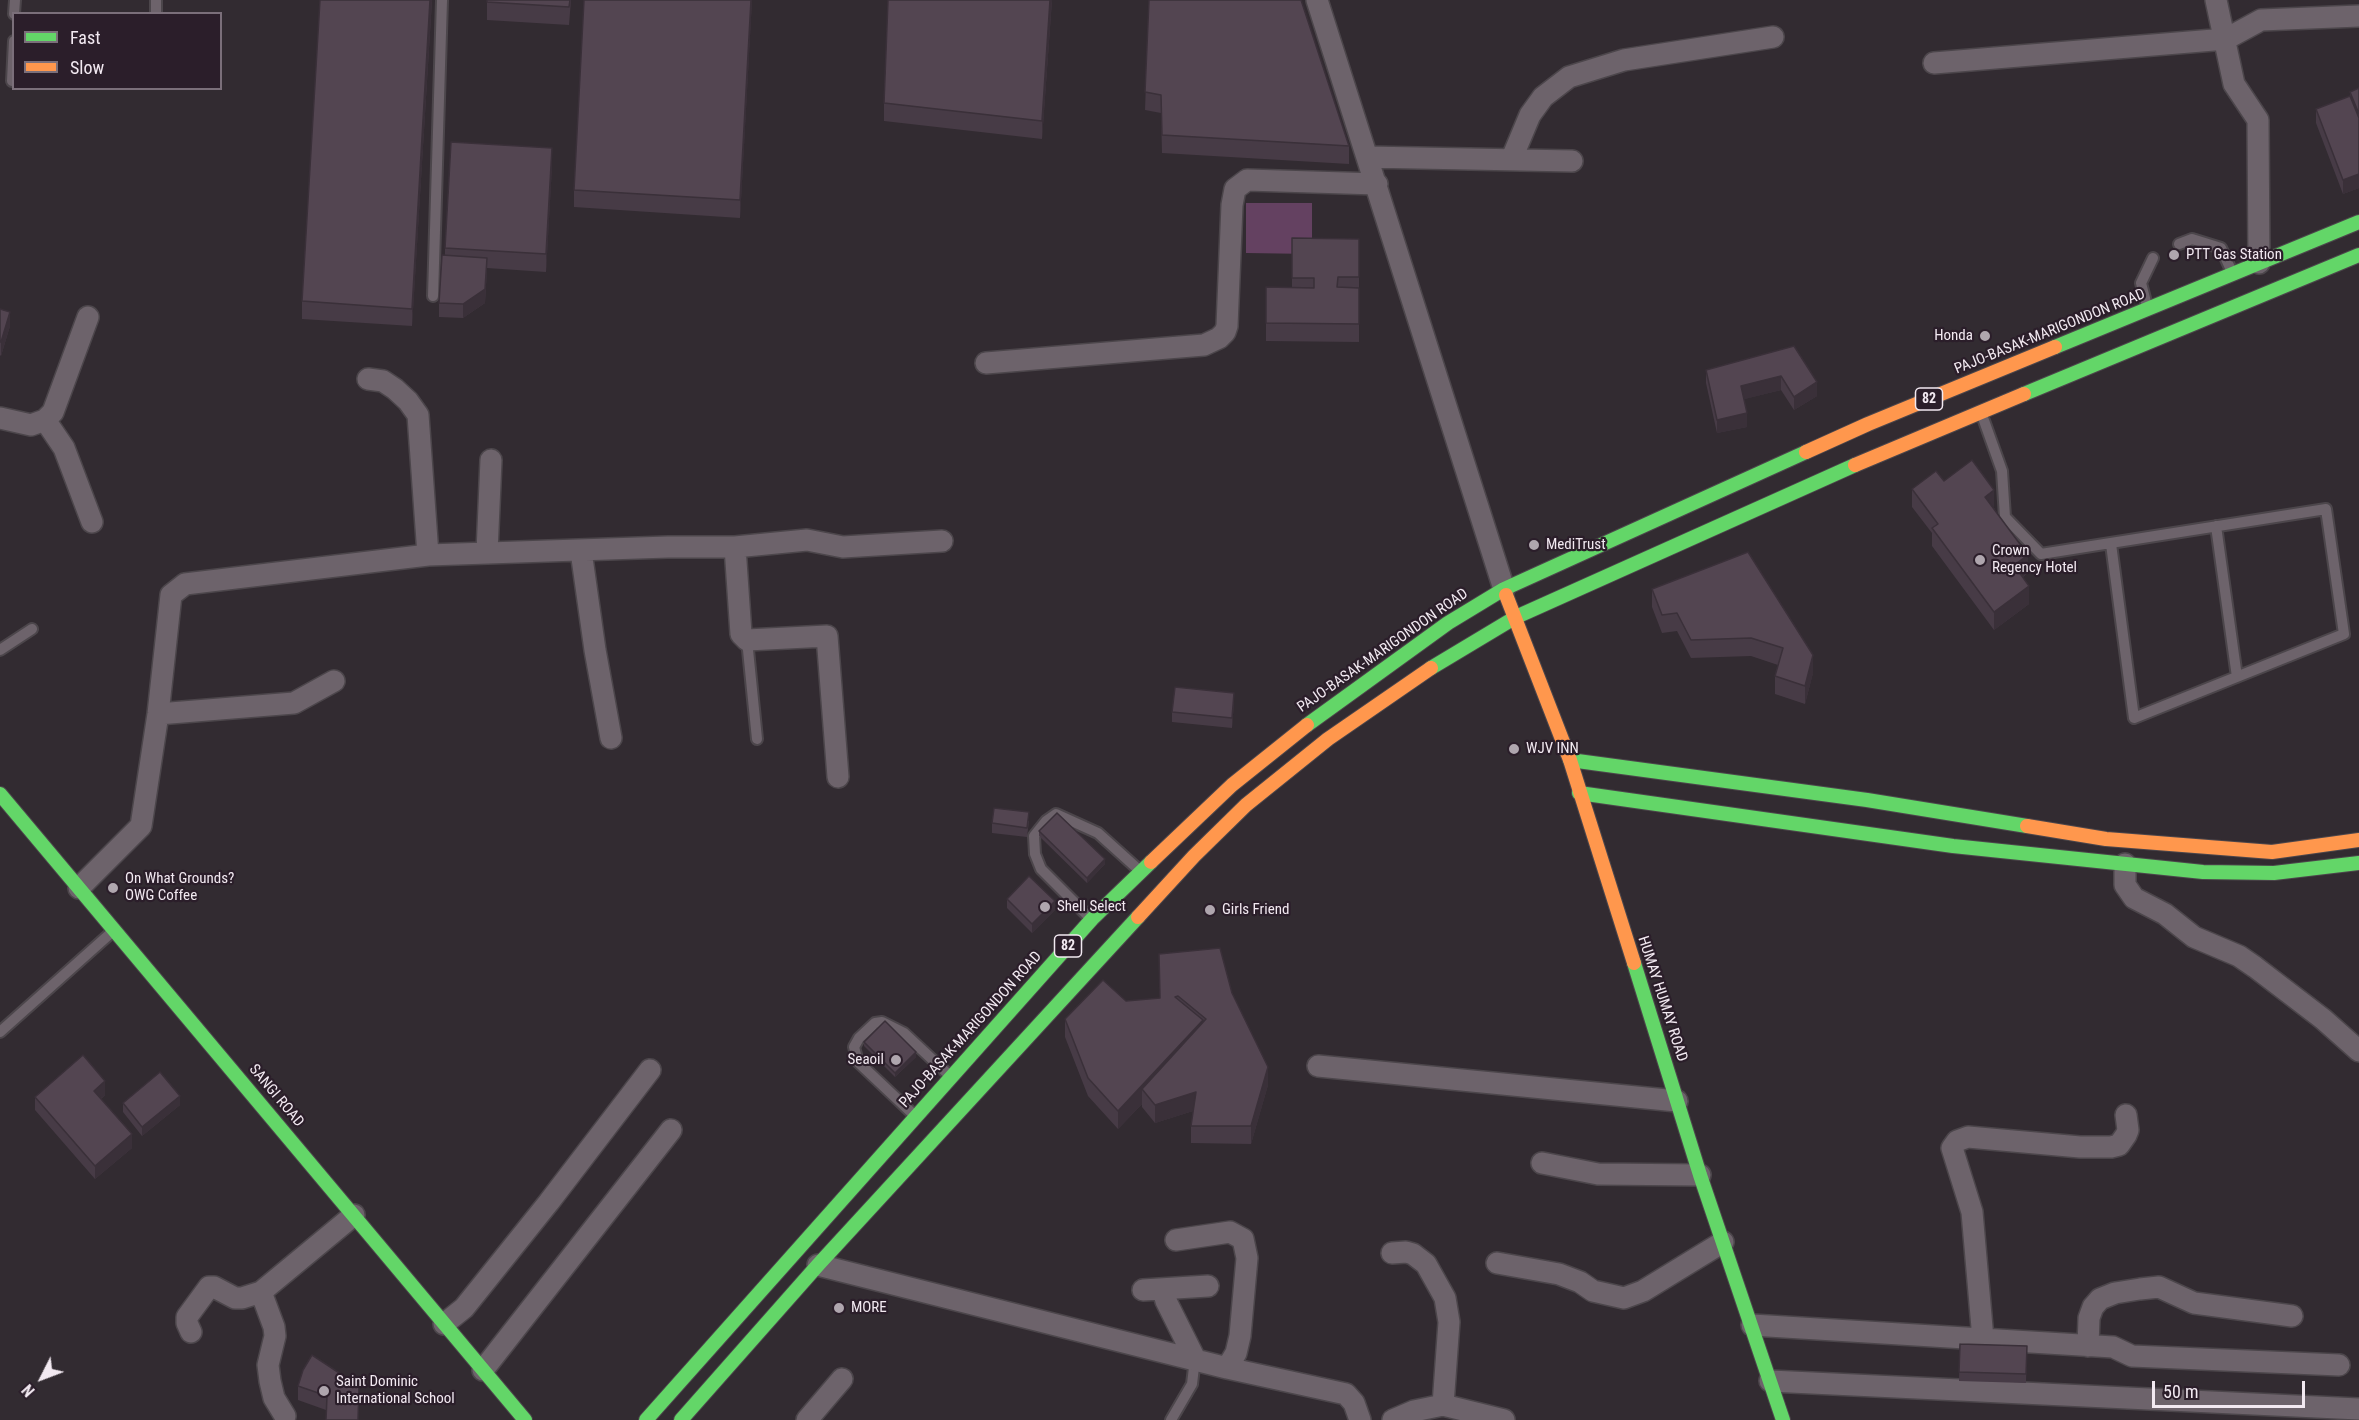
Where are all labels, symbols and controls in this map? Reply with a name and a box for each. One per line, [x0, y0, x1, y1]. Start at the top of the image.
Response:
legend [12, 12, 222, 90]
text: Fast [70, 27, 101, 48]
text: Slow [70, 57, 104, 78]
place label: PTT Gas Station [2186, 246, 2282, 264]
marker: PTT Gas Station [2167, 248, 2181, 262]
street label: PAJO-BASAK-MARIGONDON ROAD [1952, 285, 2148, 379]
place label: Honda [1934, 327, 1973, 345]
marker: Honda [1978, 329, 1992, 343]
road number: 82 [1916, 388, 1942, 410]
place label: MediTrust [1546, 536, 1606, 554]
marker: MediTrust [1527, 538, 1541, 552]
place label: Crown Regency Hotel [1992, 542, 2077, 577]
marker: Crown Regency Hotel [1973, 553, 1987, 567]
street label: PAJO-BASAK-MARIGONDON ROAD [1294, 585, 1472, 717]
place label: WJV INN [1526, 740, 1579, 758]
marker: WJV INN [1507, 742, 1521, 756]
place label: On What Grounds? OWG Coffee [125, 870, 234, 905]
marker: On What Grounds? OWG Coffee [106, 881, 120, 895]
place label: Shell Select [1057, 898, 1126, 916]
marker: Shell Select [1038, 900, 1052, 914]
place label: Girls Friend [1222, 901, 1289, 919]
marker: Girls Friend [1203, 903, 1217, 917]
street label: HUMAY HUMAY ROAD [1633, 934, 1691, 1064]
road number: 82 [1054, 935, 1082, 957]
street label: PAJO-BASAK-MARIGONDON ROAD [896, 948, 1046, 1112]
place label: Seaoil [848, 1051, 884, 1069]
marker: Seaoil [889, 1053, 903, 1067]
street label: SANGI ROAD [245, 1061, 307, 1131]
place label: MORE [851, 1299, 887, 1317]
marker: MORE [832, 1301, 846, 1315]
north arrow [12, 1348, 72, 1408]
scale bar [2155, 1369, 2308, 1407]
place label: Saint Dominic International School [336, 1373, 455, 1408]
text: N [18, 1380, 39, 1400]
text: 50 m [2163, 1381, 2198, 1402]
marker: Saint Dominic International School [317, 1384, 331, 1398]

